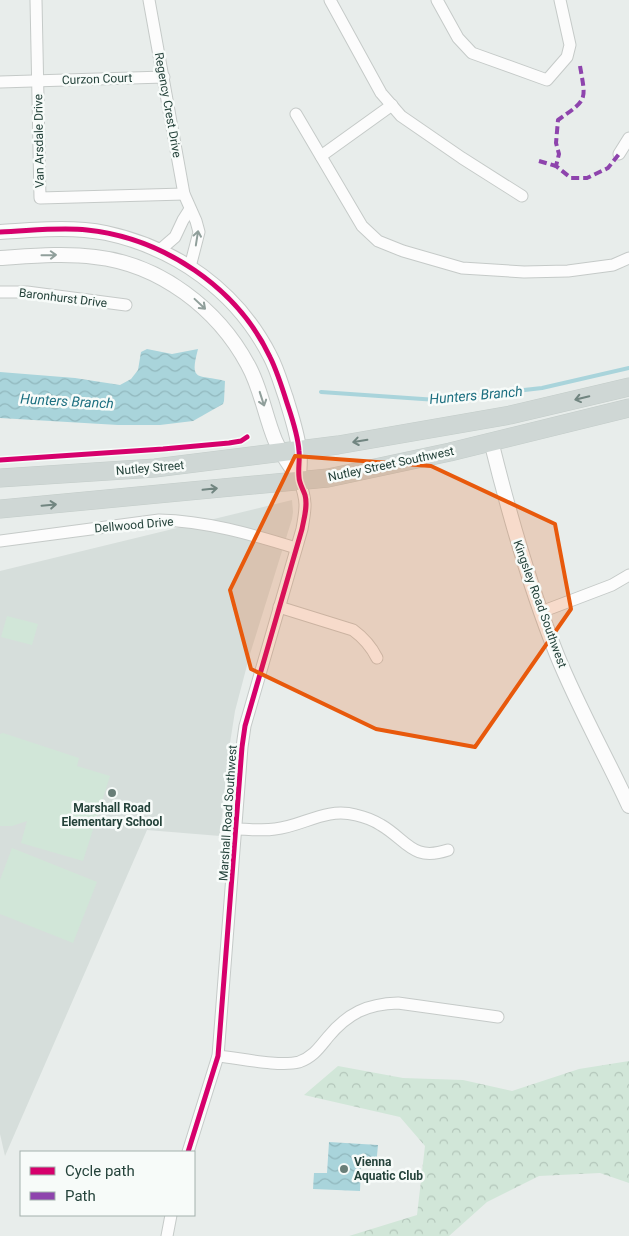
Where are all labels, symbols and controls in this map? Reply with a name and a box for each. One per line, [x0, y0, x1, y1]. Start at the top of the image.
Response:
street label: Regency Crest Drive [152, 51, 184, 159]
street label: Curzon Court [62, 71, 132, 87]
street label: Van Arsdale Drive [31, 94, 47, 188]
one-way arrow [192, 230, 202, 246]
one-way arrow [40, 251, 56, 260]
street label: Baronhurst Drive [18, 286, 108, 310]
one-way arrow [193, 298, 206, 310]
water label: Hunters Branch [429, 383, 523, 407]
water label: Hunters Branch [20, 391, 114, 411]
one-way arrow [257, 391, 267, 407]
one-way arrow [574, 394, 590, 403]
one-way arrow [353, 436, 369, 446]
street label: Nutley Street Southwest [327, 444, 455, 484]
street label: Nutley Street [115, 458, 185, 478]
one-way arrow [202, 484, 218, 494]
one-way arrow [40, 500, 56, 510]
street label: Dellwood Drive [94, 515, 174, 535]
street label: Kingsley Road Southwest [510, 538, 570, 670]
street label: Marshall Road Southwest [216, 744, 240, 881]
marker: Marshall Road Elementary School [106, 787, 118, 799]
place label: Marshall Road Elementary School [61, 801, 163, 829]
legend [20, 1151, 195, 1216]
place label: Vienna Aquatic Club [354, 1155, 423, 1183]
text: Cycle path [65, 1162, 135, 1180]
marker: Vienna Aquatic Club [338, 1163, 350, 1175]
text: Path [65, 1187, 96, 1205]

